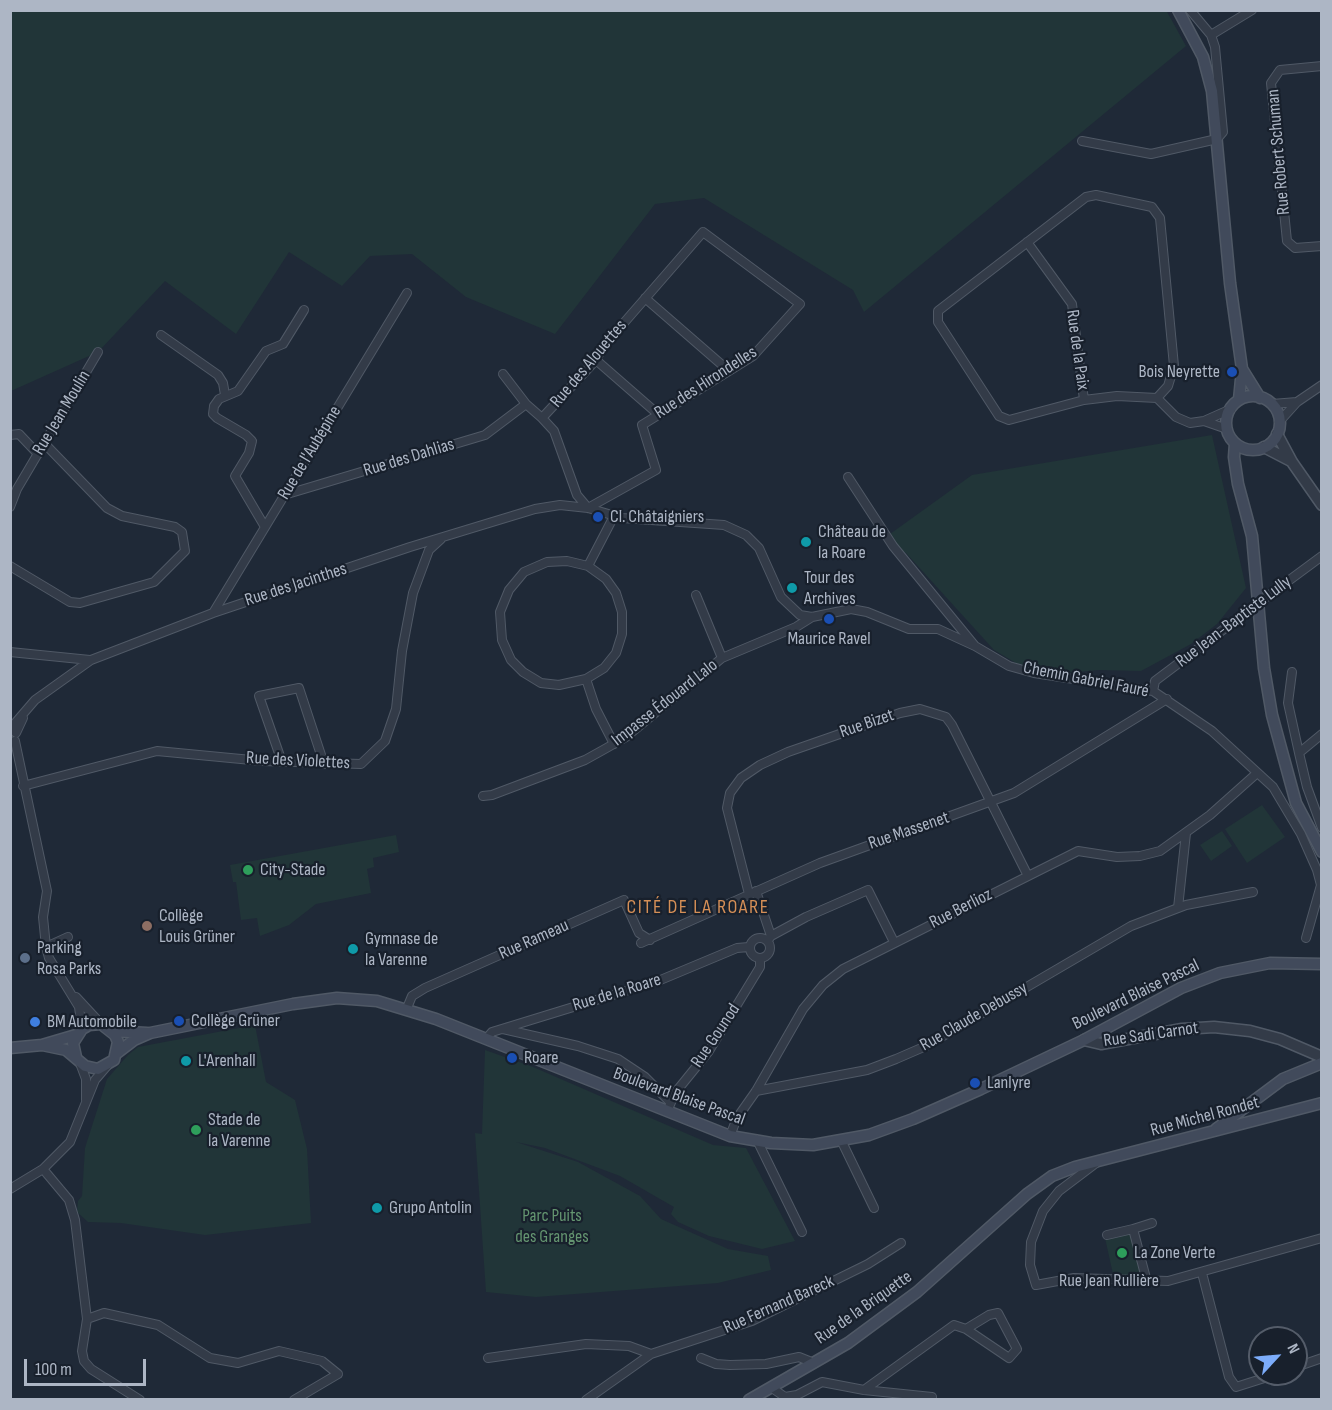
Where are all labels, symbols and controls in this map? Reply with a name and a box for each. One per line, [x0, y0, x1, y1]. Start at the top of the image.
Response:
street label: Rue Robert Schuman [1263, 88, 1295, 216]
street label: Rue de la Paix [1061, 308, 1093, 392]
street label: Rue des Alouettes [546, 316, 632, 412]
street label: Rue des Hirondelles [651, 342, 761, 424]
place label: Bois Neyrette [1138, 361, 1220, 383]
marker: Bois Neyrette [1225, 365, 1239, 379]
street label: Rue Jean Moulin [28, 367, 96, 459]
street label: Rue de l'Aubépine [274, 402, 346, 504]
street label: Rue des Dahlias [361, 434, 457, 482]
place label: Cl. Châtaigniers [610, 506, 704, 528]
marker: Cl. Châtaigniers [591, 510, 605, 524]
place label: Château de la Roare [818, 521, 886, 564]
marker: Château de la Roare [799, 535, 813, 549]
street label: Rue des Jacinthes [242, 558, 350, 612]
place label: Tour des Archives [804, 567, 856, 610]
street label: Rue Jean-Baptiste Lully [1172, 572, 1296, 672]
marker: Tour des Archives [785, 581, 799, 595]
marker: Maurice Ravel [822, 612, 836, 626]
place label: Maurice Ravel [787, 628, 871, 650]
street label: Impasse Édouard Lalo [608, 655, 722, 751]
street label: Chemin Gabriel Fauré [1021, 657, 1151, 703]
street label: Rue Bizet [837, 705, 897, 743]
street label: Rue des Violettes [246, 747, 350, 775]
street label: Rue Massenet [866, 807, 952, 855]
place label: City-Stade [260, 859, 326, 881]
marker: City-Stade [241, 863, 255, 877]
street label: Rue Berlioz [926, 884, 996, 934]
district label: CITÉ DE LA ROARE [627, 896, 769, 920]
place label: Collège Louis Grüner [159, 905, 235, 948]
street label: Rue Rameau [496, 915, 572, 965]
marker: Collège Louis Grüner [140, 919, 154, 933]
place label: Gymnase de la Varenne [365, 928, 438, 970]
place label: Parking Rosa Parks [37, 937, 101, 980]
marker: Gymnase de la Varenne [346, 942, 360, 956]
marker: Parking Rosa Parks [18, 951, 32, 965]
street label: Boulevard Blaise Pascal [1069, 955, 1203, 1035]
street label: Rue de la Roare [570, 969, 664, 1017]
street label: Rue Claude Debussy [916, 977, 1032, 1057]
street label: Rue Gounod [687, 1000, 745, 1072]
place label: Collège Grüner [191, 1010, 280, 1032]
place label: BM Automobile [47, 1011, 137, 1033]
marker: Collège Grüner [172, 1014, 186, 1028]
marker: BM Automobile [28, 1015, 42, 1029]
street label: Rue Sadi Carnot [1102, 1018, 1200, 1052]
place label: Roare [524, 1047, 559, 1069]
place label: L'Arenhall [198, 1050, 256, 1072]
marker: Roare [505, 1051, 519, 1065]
marker: L'Arenhall [179, 1054, 193, 1068]
street label: Boulevard Blaise Pascal [610, 1063, 748, 1131]
place label: Lanlyre [987, 1072, 1031, 1094]
marker: Lanlyre [968, 1076, 982, 1090]
street label: Rue Michel Rondet [1148, 1092, 1262, 1142]
place label: Stade de la Varenne [208, 1109, 270, 1152]
marker: Stade de la Varenne [189, 1123, 203, 1137]
place label: Grupo Antolin [389, 1197, 472, 1219]
marker: Grupo Antolin [370, 1201, 384, 1215]
park label: Parc Puits des Granges [515, 1205, 589, 1248]
place label: La Zone Verte [1134, 1242, 1216, 1264]
marker: La Zone Verte [1115, 1246, 1129, 1260]
street label: Rue de la Briquette [811, 1267, 917, 1349]
street label: Rue Jean Rullière [1059, 1270, 1159, 1292]
street label: Rue Fernand Bareck [720, 1271, 838, 1339]
north arrow [1248, 1326, 1308, 1386]
text: N [1282, 1341, 1303, 1357]
scale bar [27, 1347, 148, 1385]
text: 100 m [35, 1359, 72, 1380]

